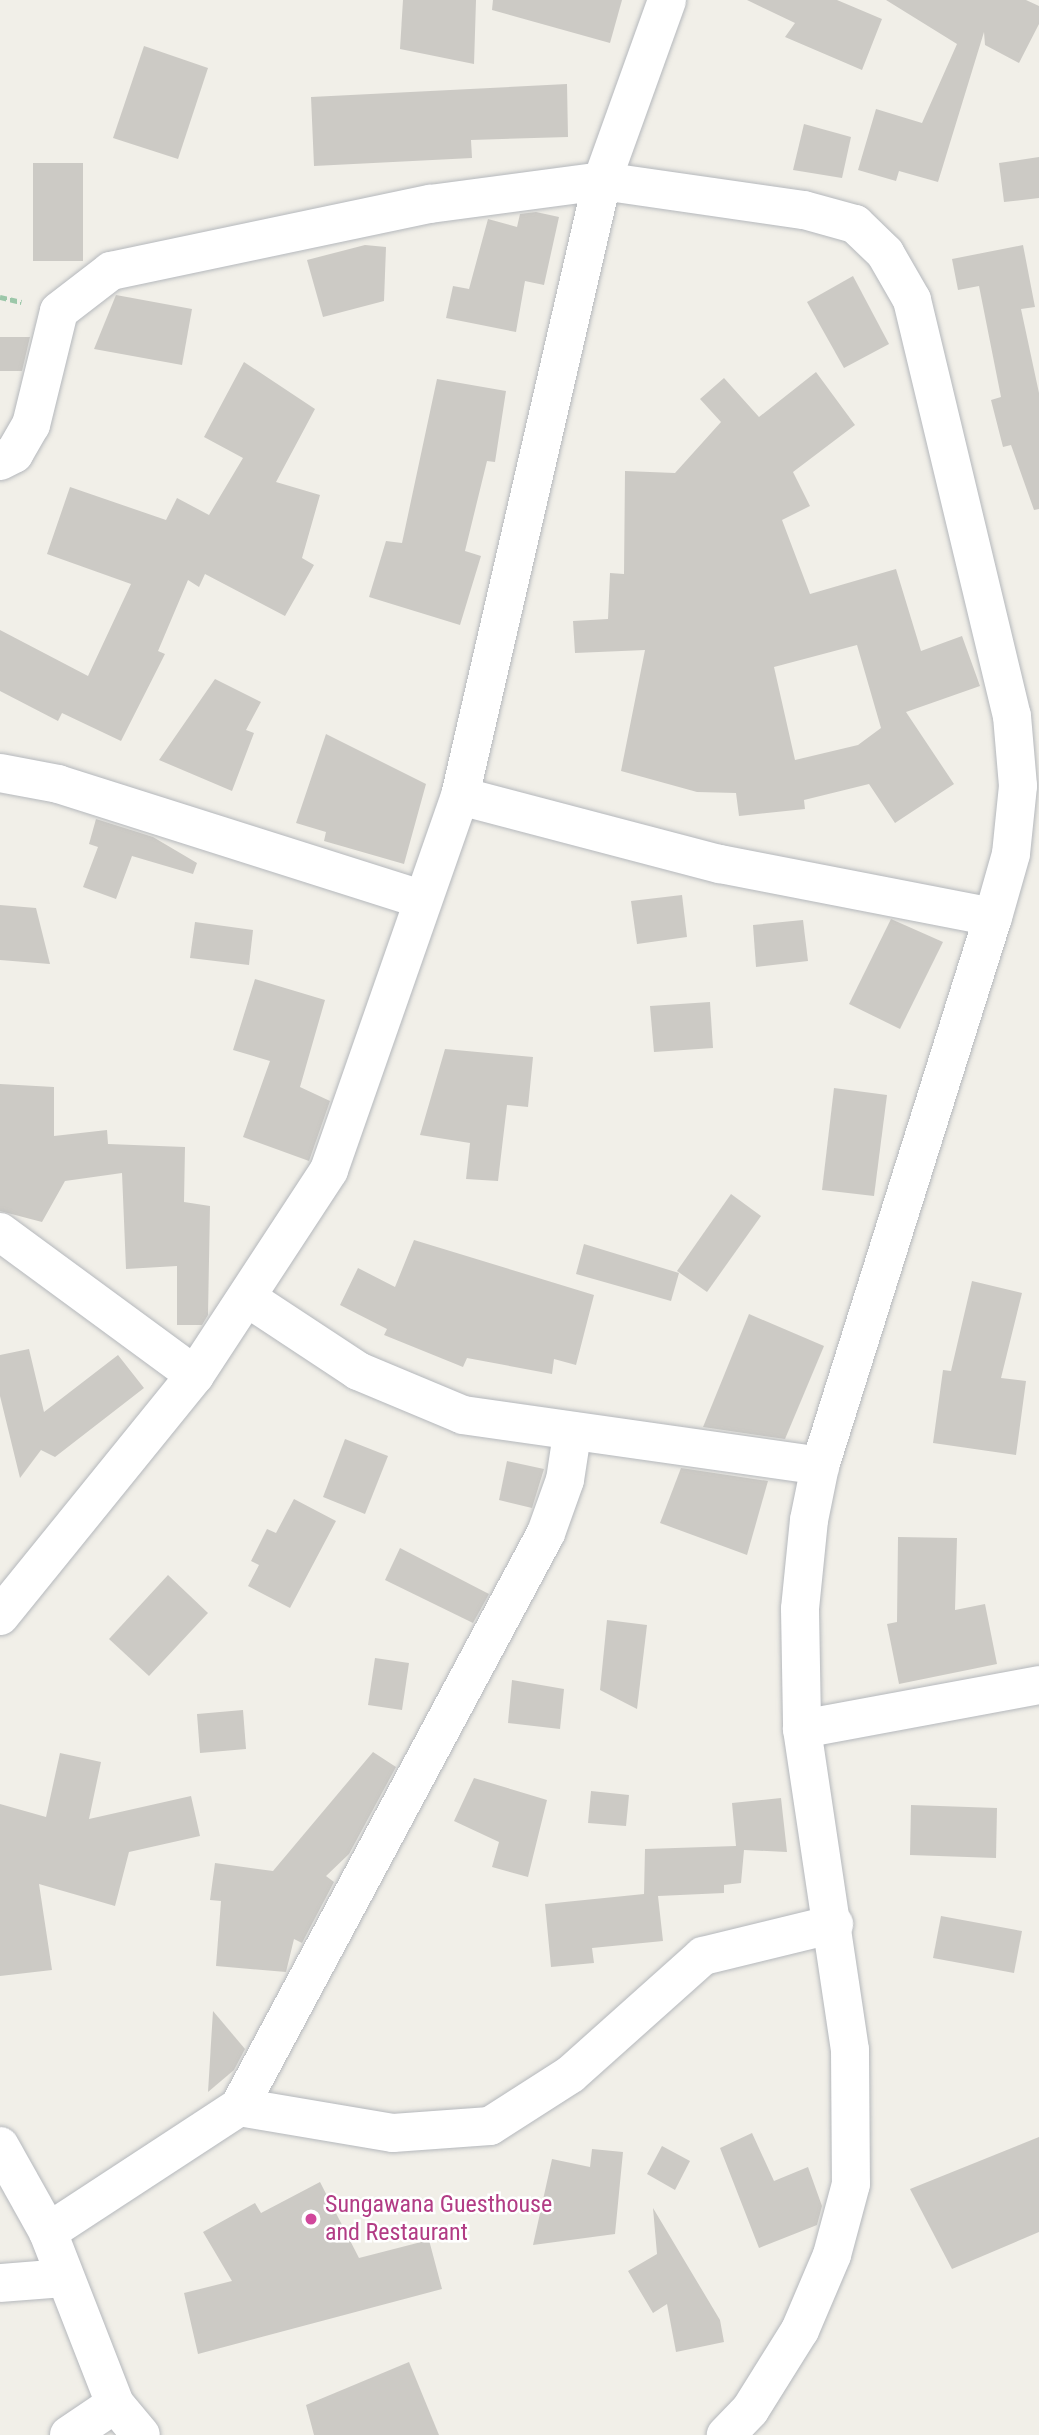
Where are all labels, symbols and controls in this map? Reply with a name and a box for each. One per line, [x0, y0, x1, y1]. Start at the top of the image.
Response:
place label: Sungawana Guesthouse and Restaurant [325, 2191, 552, 2247]
marker: Sungawana Guesthouse and Restaurant [303, 2211, 319, 2227]

